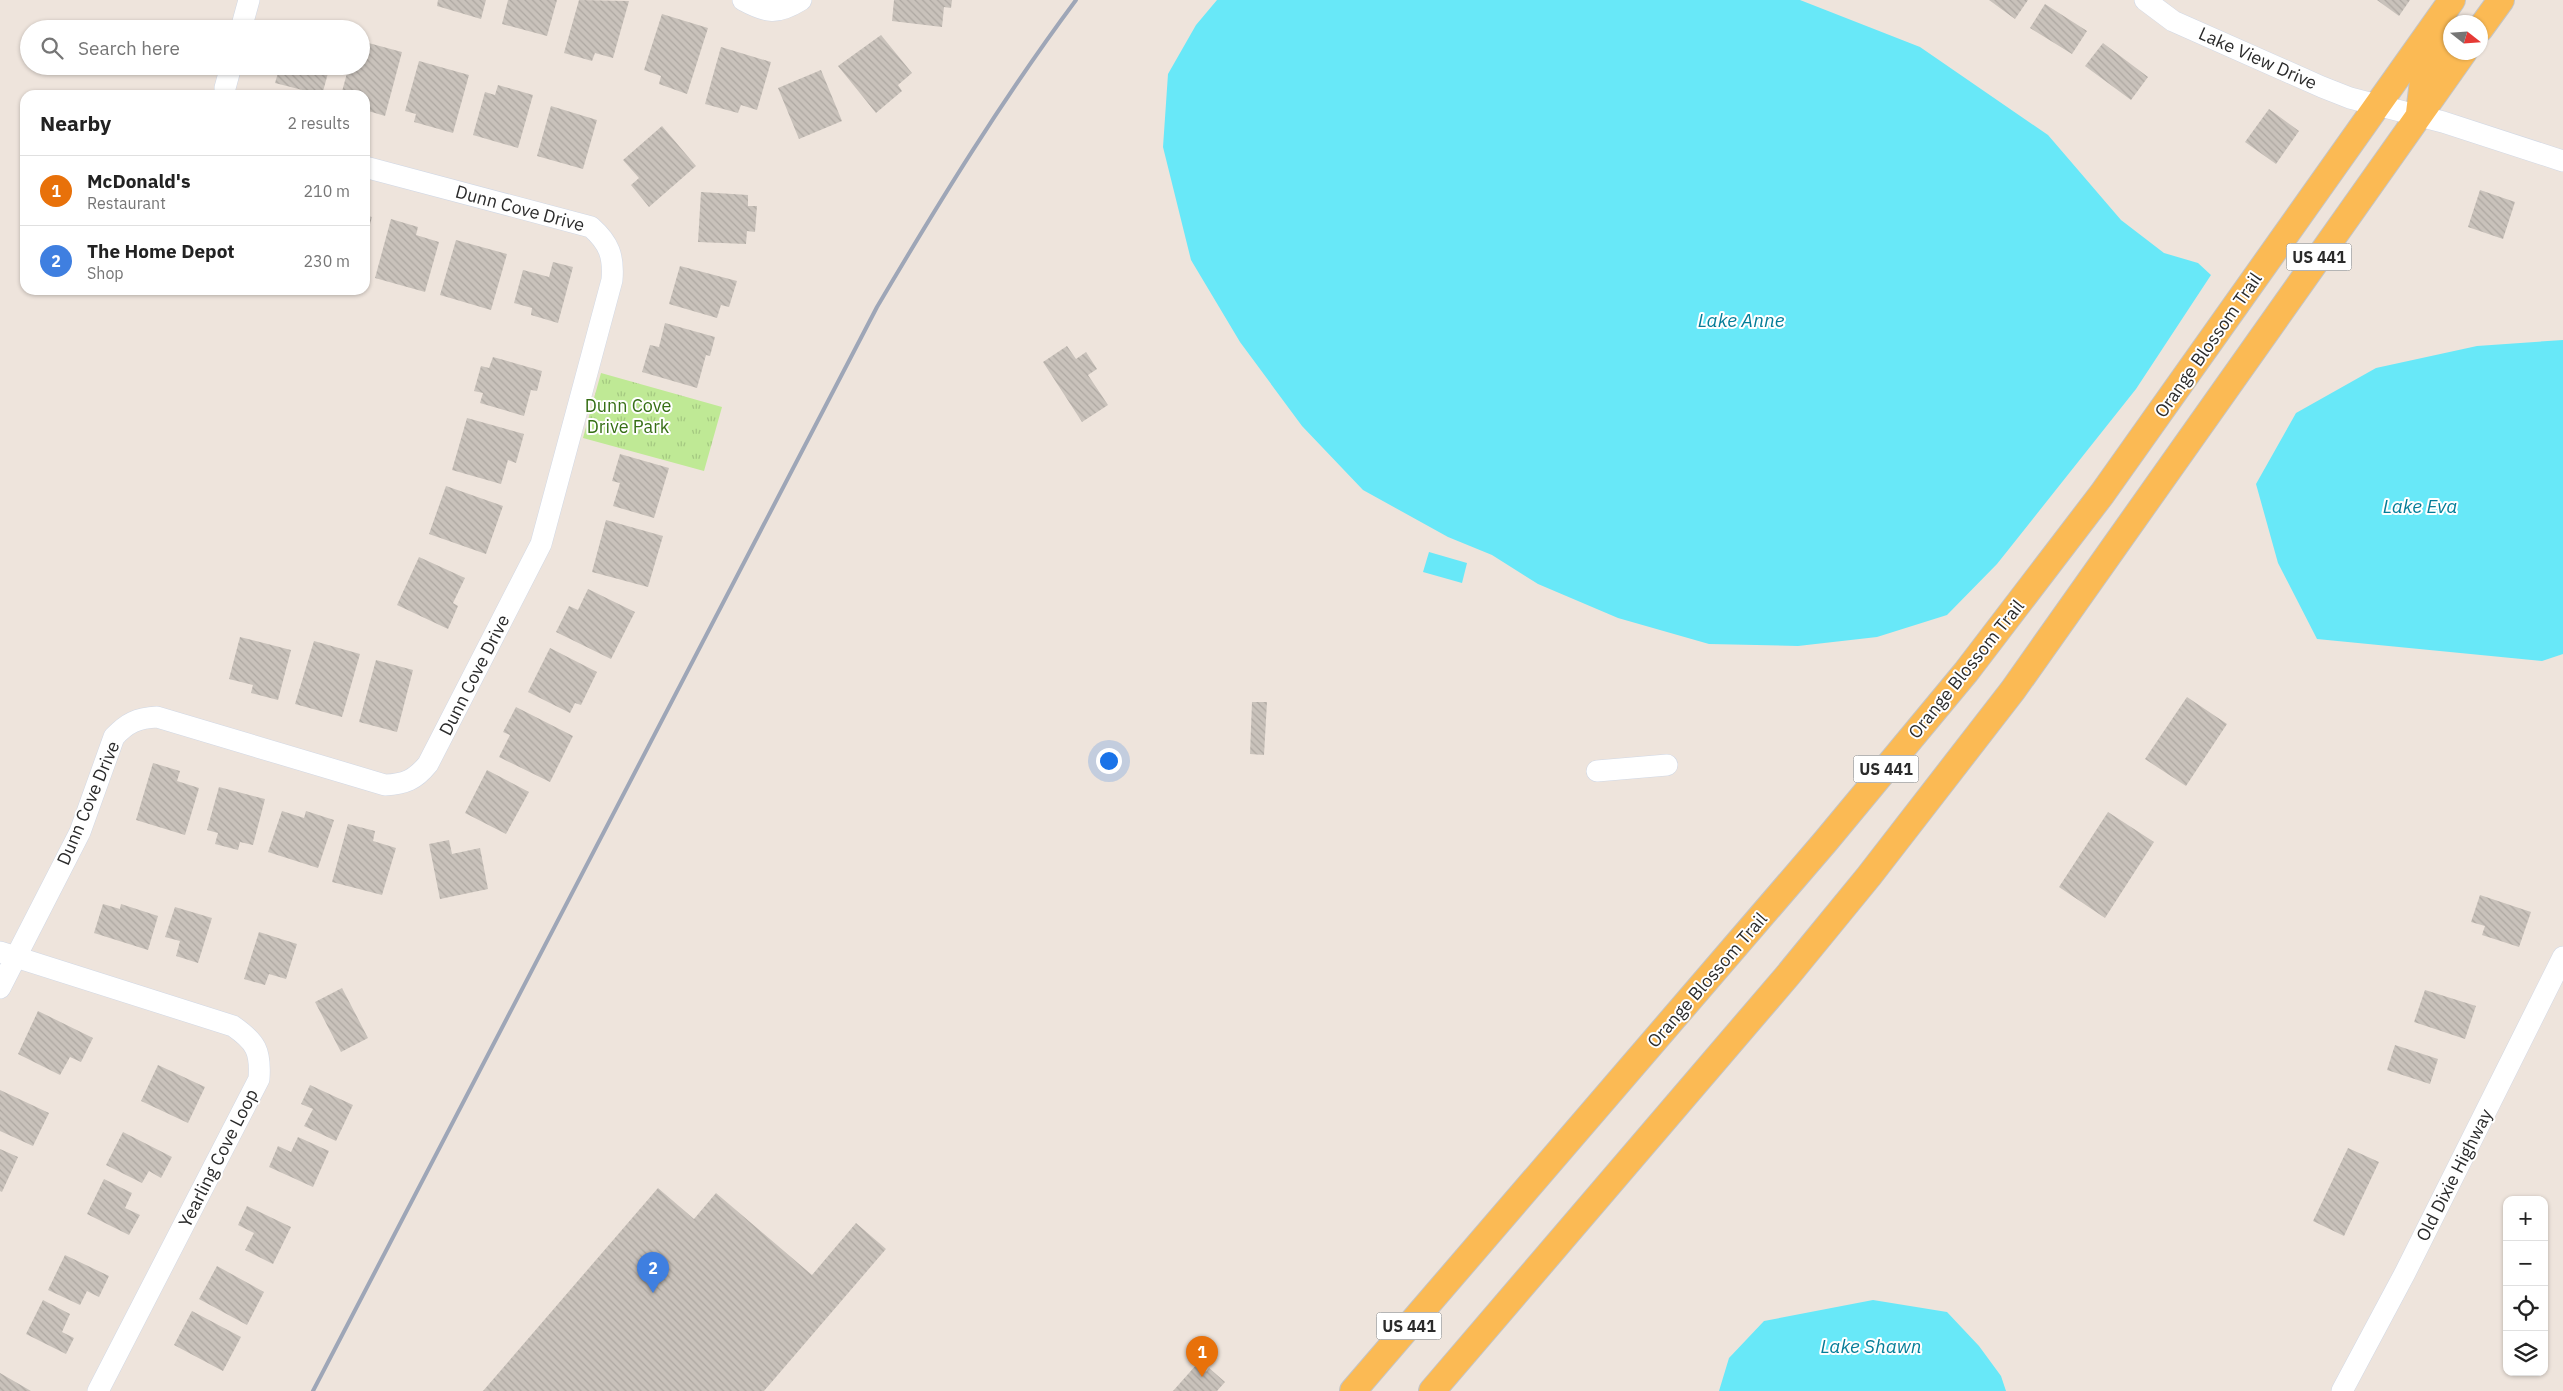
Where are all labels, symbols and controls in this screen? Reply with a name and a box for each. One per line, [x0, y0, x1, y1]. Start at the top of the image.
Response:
north arrow [2443, 15, 2488, 60]
search box [20, 20, 370, 75]
street label: Lake View Drive [2195, 22, 2321, 94]
icon: search [38, 34, 66, 62]
text: Search here [78, 36, 180, 60]
text: Nearby [40, 109, 111, 137]
text: 2 results [287, 113, 350, 133]
text: McDonald's [87, 169, 190, 193]
street label: Dunn Cove Drive [453, 180, 587, 236]
text: 1 [51, 181, 61, 201]
text: 210 m [303, 181, 350, 201]
text: Restaurant [87, 193, 166, 213]
text: The Home Depot [87, 239, 235, 263]
road number: US 441 [2286, 243, 2352, 270]
text: 2 [51, 251, 61, 271]
text: 230 m [303, 251, 350, 271]
text: Shop [87, 263, 124, 283]
street label: Orange Blossom Trail [2149, 268, 2267, 422]
water label: Lake Anne [1698, 308, 1785, 332]
park label: Dunn Cove Drive Park [585, 394, 671, 438]
water label: Lake Eva [2383, 494, 2457, 518]
street label: Orange Blossom Trail [1903, 595, 2029, 743]
street label: Dunn Cove Drive [434, 611, 514, 739]
street label: Dunn Cove Drive [51, 737, 125, 869]
your location [1096, 748, 1122, 774]
road number: US 441 [1854, 756, 1918, 782]
street label: Orange Blossom Trail [1642, 908, 1772, 1052]
street label: Yearling Cove Loop [173, 1085, 263, 1231]
street label: Old Dixie Highway [2411, 1105, 2497, 1245]
map controls [2503, 1196, 2548, 1376]
button: + [2503, 1196, 2548, 1241]
button: − [2503, 1241, 2548, 1286]
pin: 2 [637, 1252, 669, 1293]
button: locate [2503, 1286, 2548, 1331]
road number: US 441 [1376, 1312, 1442, 1340]
button: layers [2503, 1331, 2548, 1376]
water label: Lake Shawn [1820, 1334, 1922, 1358]
pin: 1 [1186, 1336, 1218, 1377]

